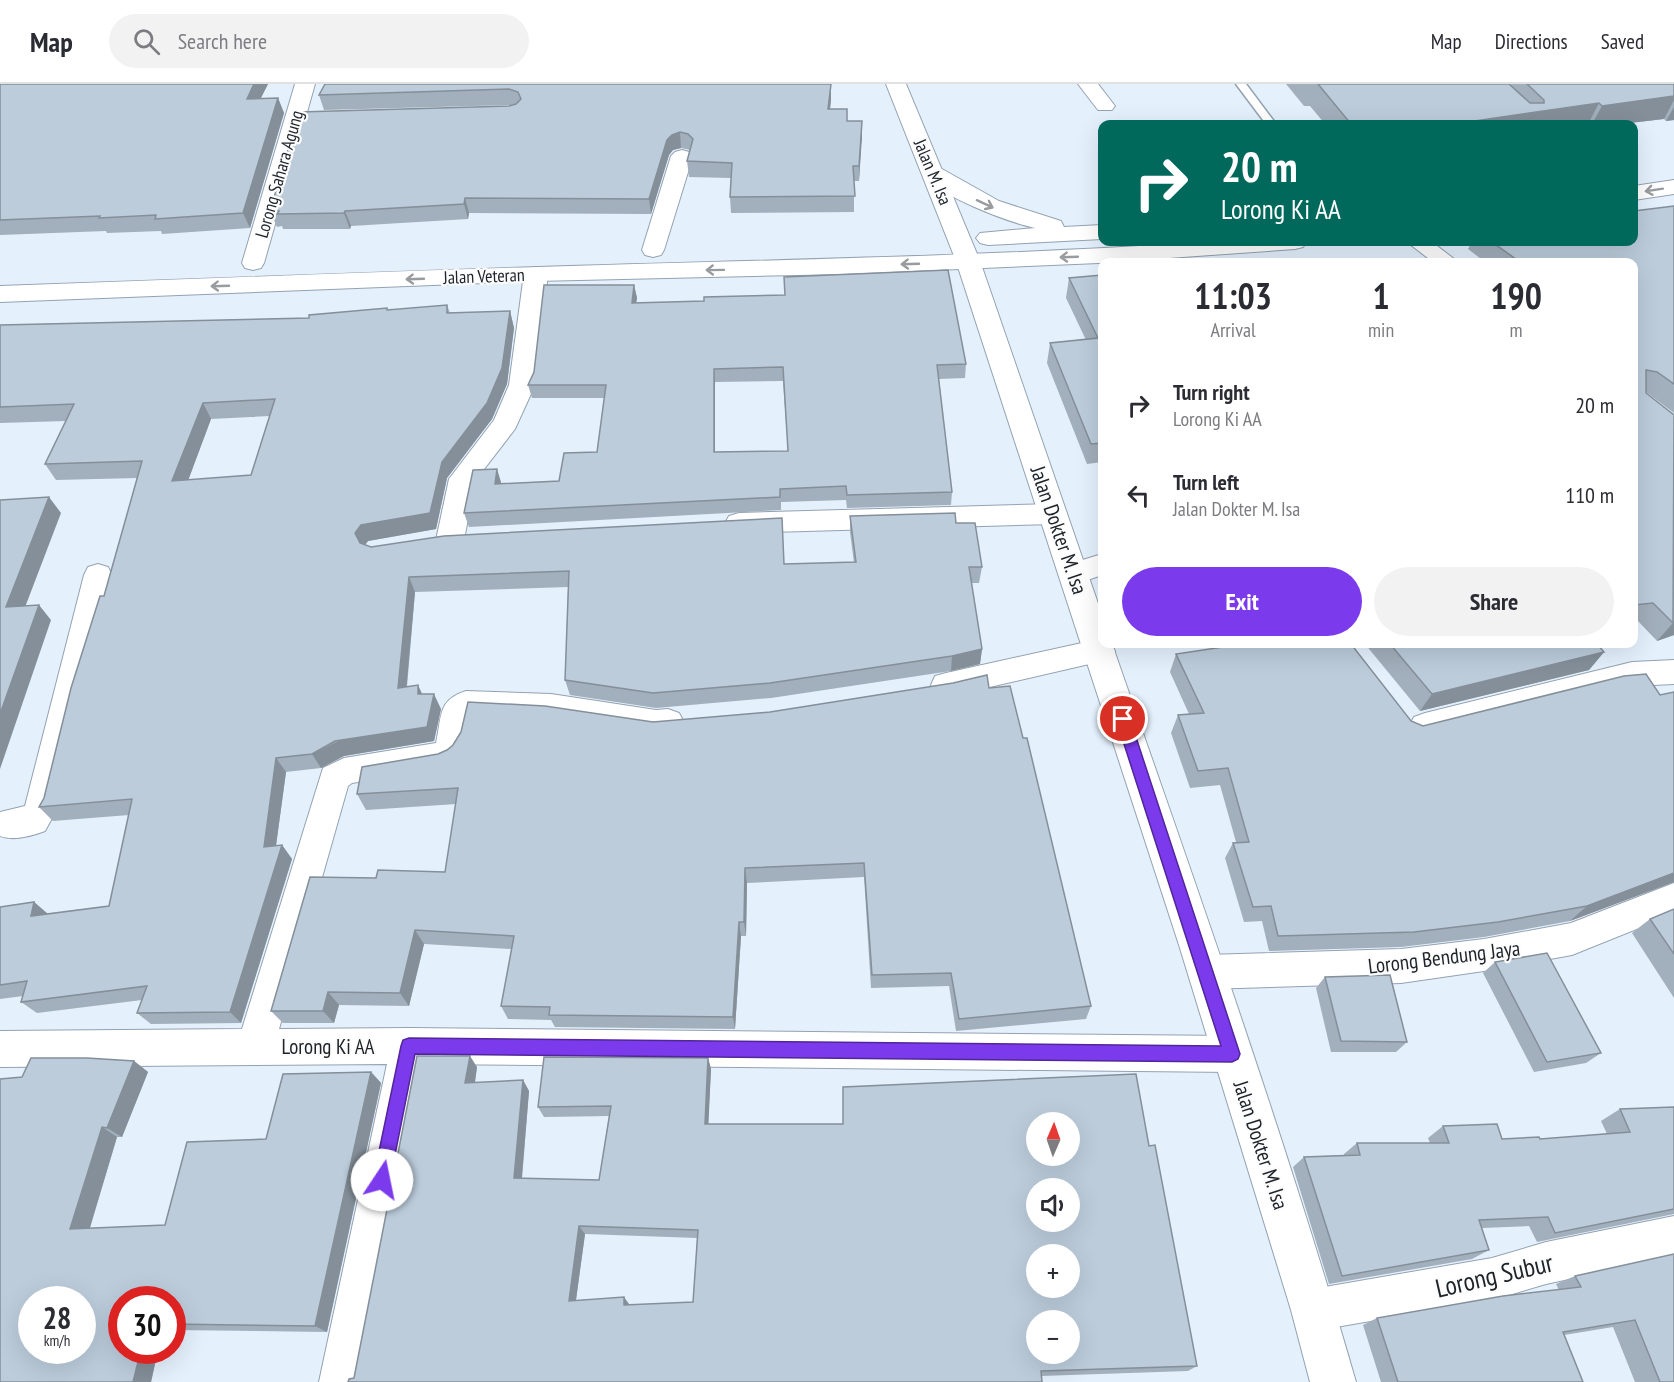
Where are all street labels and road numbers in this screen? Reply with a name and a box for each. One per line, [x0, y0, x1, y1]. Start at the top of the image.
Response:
street label: Lorong Sahara Agung [250, 108, 308, 240]
street label: Jalan M. Isa [908, 135, 957, 208]
street label: Jalan Veteran [442, 263, 525, 289]
street label: Jalan Dokter M. Isa [1024, 461, 1094, 598]
street label: Lorong Bendung Jaya [1366, 934, 1522, 980]
street label: Lorong Ki AA [281, 1033, 375, 1060]
street label: Jalan Dokter M. Isa [1227, 1076, 1295, 1213]
street label: Lorong Subur [1432, 1245, 1556, 1305]

